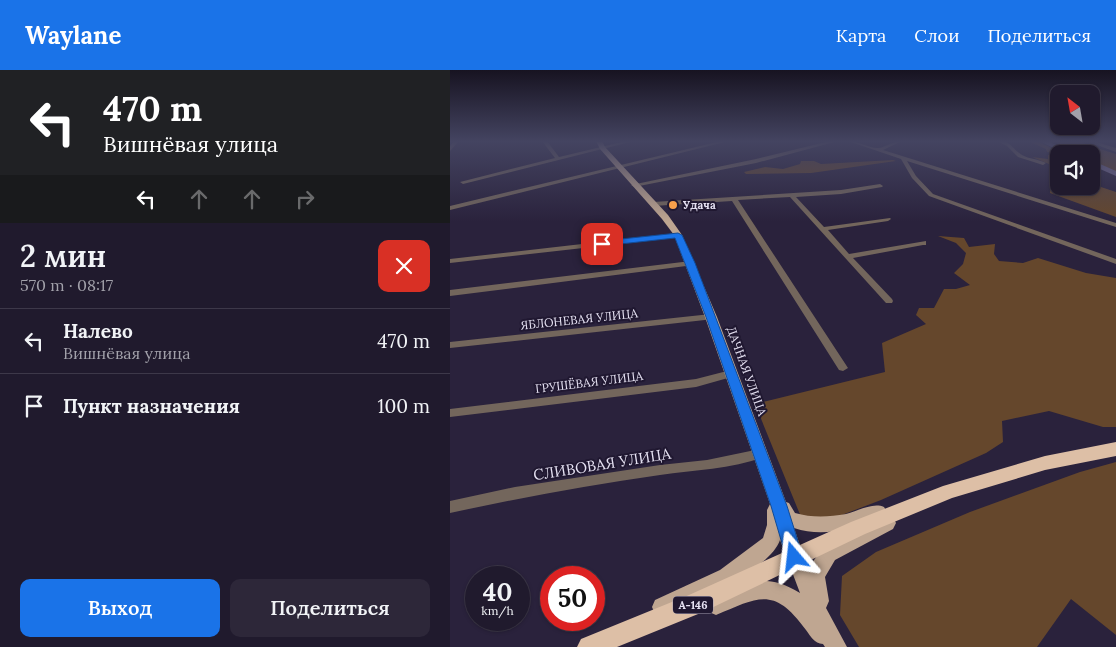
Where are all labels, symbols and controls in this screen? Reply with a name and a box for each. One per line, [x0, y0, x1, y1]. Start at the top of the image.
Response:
text: Waylane [25, 20, 121, 51]
text: Карта [836, 24, 886, 47]
text: Слои [914, 24, 959, 47]
text: Поделиться [987, 24, 1091, 47]
north arrow [1050, 85, 1100, 135]
map controls [1050, 85, 1100, 195]
text: 470 m [103, 86, 202, 131]
icon: left [20, 90, 85, 155]
text: Вишнёвая улица [103, 130, 278, 158]
button: sound [1050, 145, 1100, 195]
icon: left [132, 185, 160, 213]
icon: ahead [185, 185, 213, 213]
icon: ahead [238, 185, 266, 213]
icon: right [291, 185, 319, 213]
place label: Удача [683, 198, 716, 212]
marker: Удача [667, 199, 679, 211]
pin [581, 223, 623, 265]
icon: arrive [588, 230, 616, 258]
text: 2 мин [20, 237, 106, 275]
button: close [378, 240, 430, 292]
text: 570 m · 08:17 [20, 275, 113, 295]
street label: ЯБЛОНЕВАЯ УЛИЦА [520, 305, 639, 333]
text: Налево [63, 319, 133, 343]
street label: ДАЧНАЯ УЛИЦА [724, 324, 770, 418]
icon: left [20, 327, 48, 355]
text: 470 m [377, 329, 430, 353]
text: Вишнёвая улица [63, 343, 190, 363]
street label: ГРУШЁВАЯ УЛИЦА [534, 368, 644, 396]
icon: arrive [20, 392, 48, 420]
text: Пункт назначения [63, 394, 240, 418]
text: 100 m [378, 394, 430, 418]
street label: СЛИВОВАЯ УЛИЦА [532, 444, 673, 484]
position arrow [767, 530, 819, 582]
speed limit sign: 50 [540, 566, 605, 631]
text: 40 [483, 576, 512, 608]
button: Выход [20, 579, 220, 637]
button: Поделиться [230, 579, 430, 637]
road number: А-146 [673, 596, 713, 614]
text: km/h [481, 603, 514, 618]

